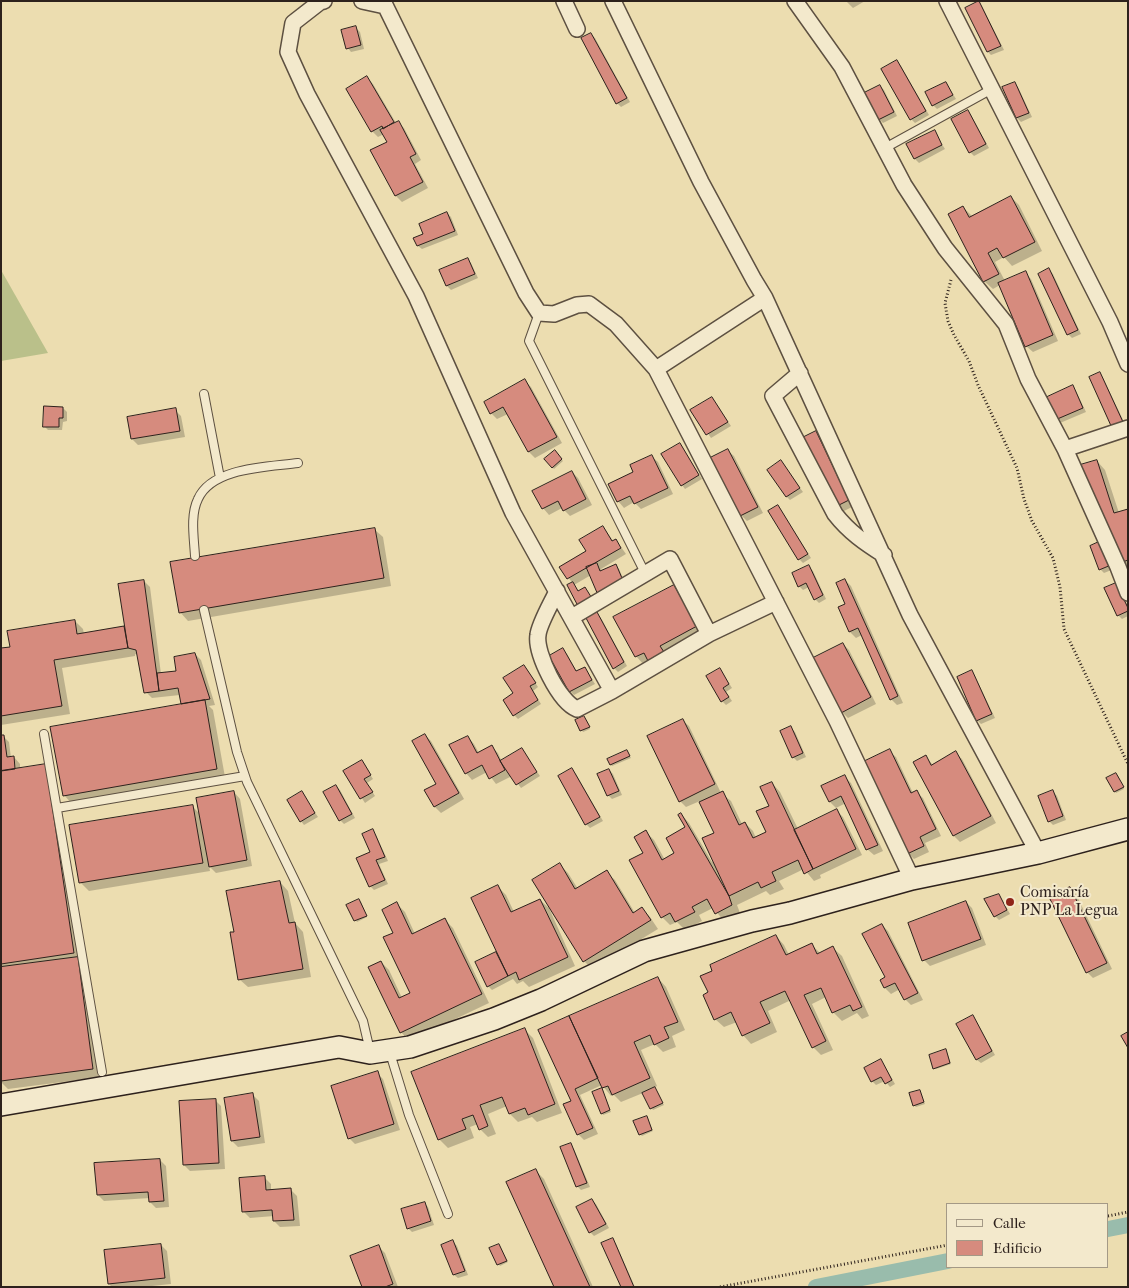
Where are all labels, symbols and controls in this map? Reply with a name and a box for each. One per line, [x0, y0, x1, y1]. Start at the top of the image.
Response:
place label: Comisaría PNP La Legua [1020, 883, 1118, 921]
marker: Comisaría PNP La Legua [1004, 896, 1016, 908]
legend [946, 1203, 1109, 1268]
text: Calle [993, 1214, 1026, 1232]
text: Edificio [993, 1239, 1042, 1257]

